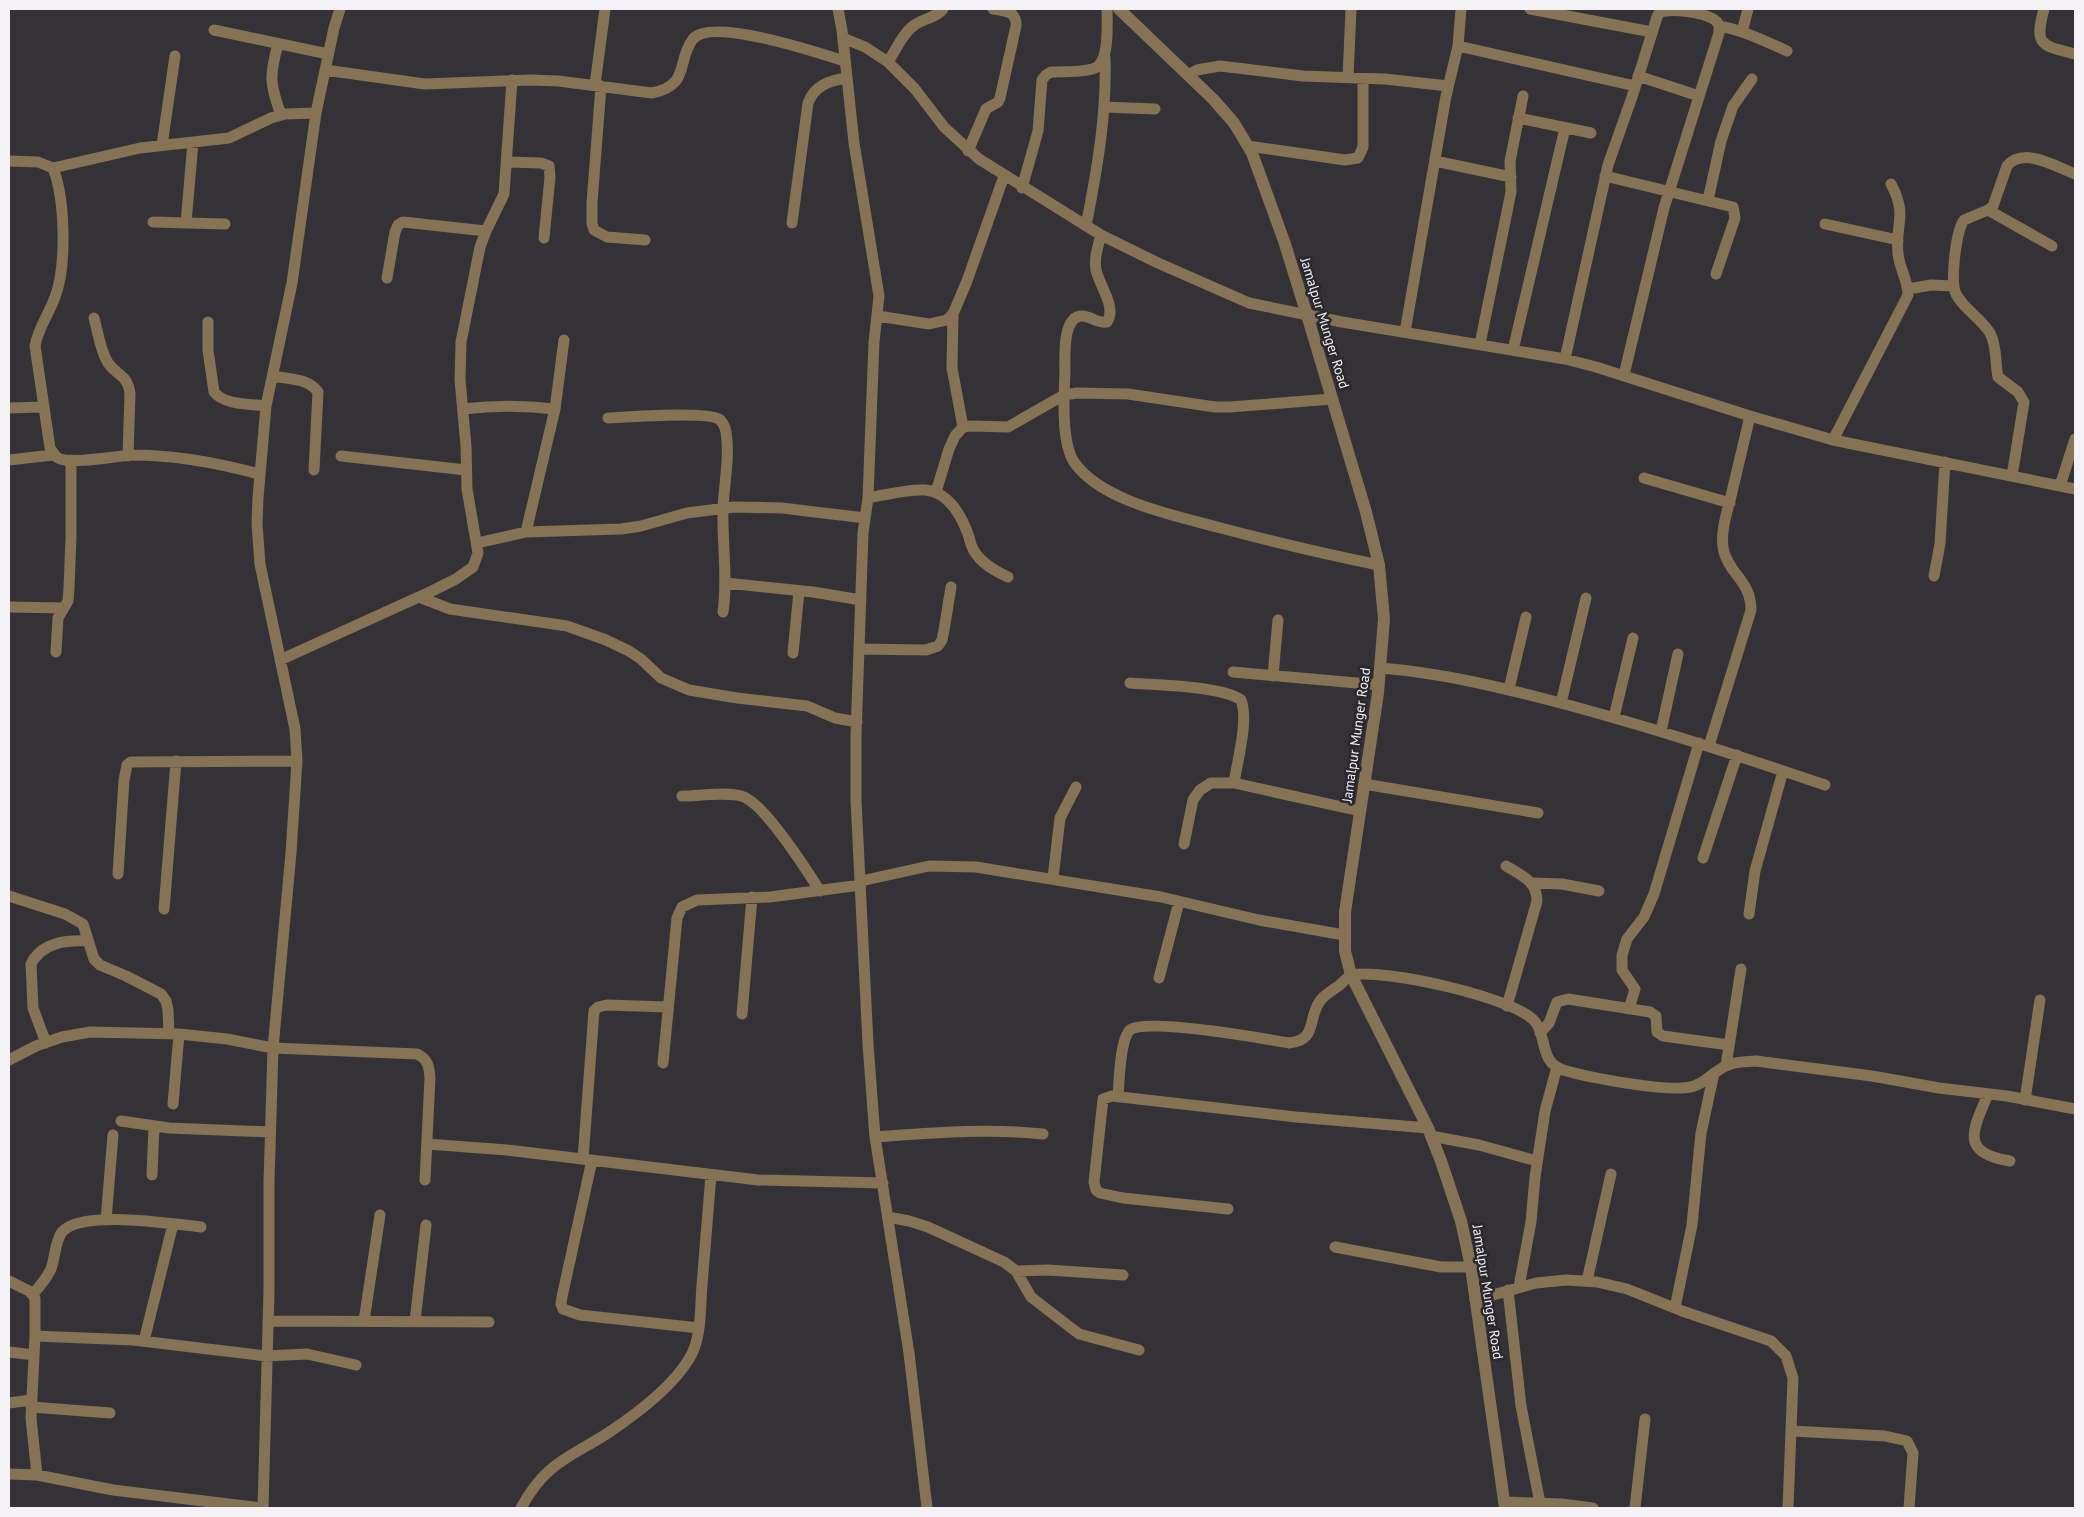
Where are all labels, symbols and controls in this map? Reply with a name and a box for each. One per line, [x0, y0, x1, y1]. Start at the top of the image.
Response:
street label: Jamalpur Munger Road [1296, 254, 1354, 391]
street label: Jamalpur Munger Road [1337, 666, 1374, 805]
street label: Jamalpur Munger Road [1468, 1222, 1508, 1361]

